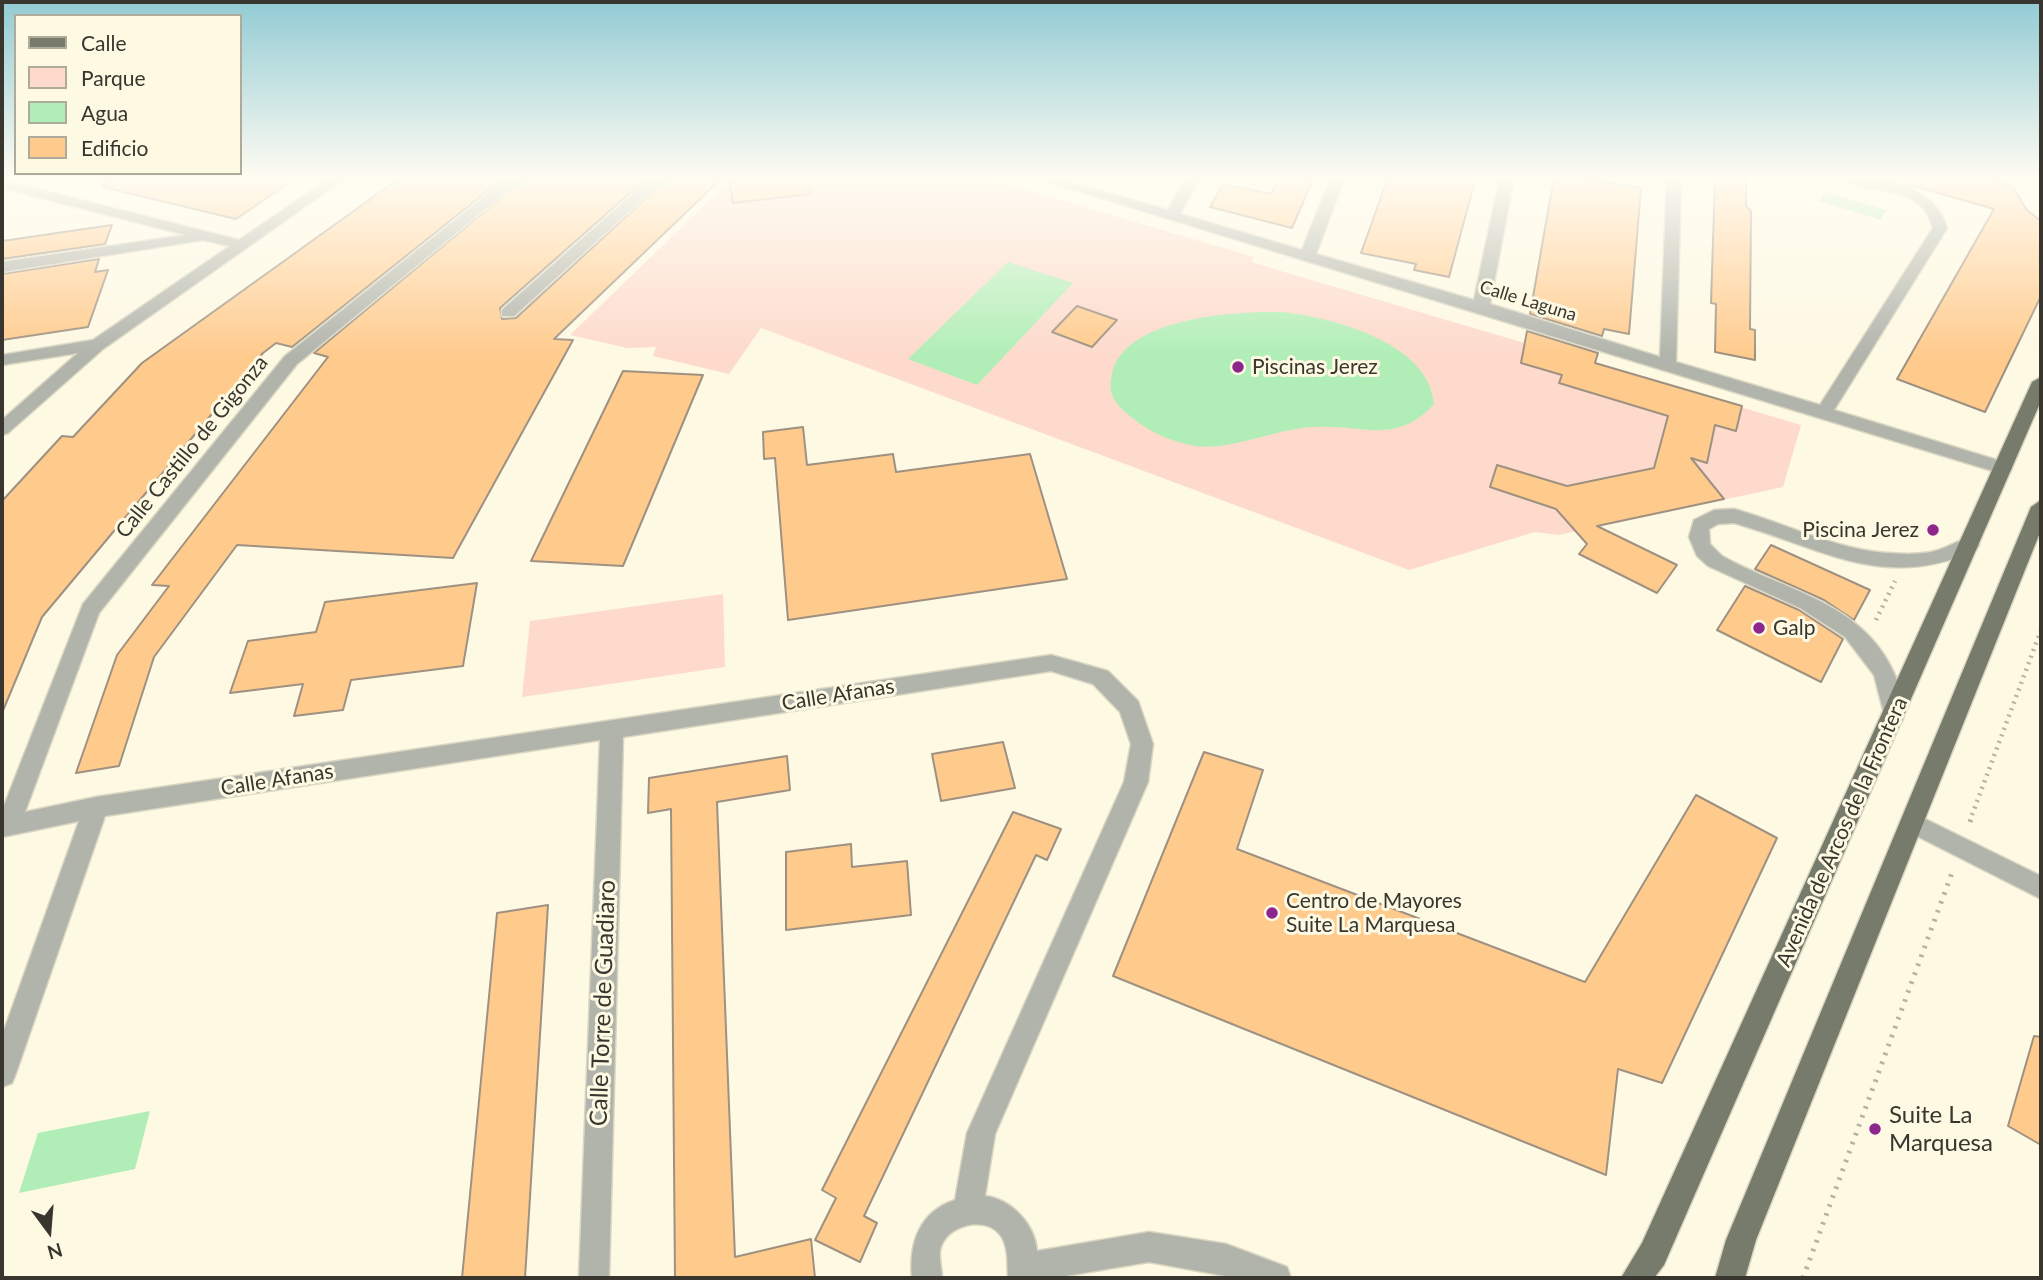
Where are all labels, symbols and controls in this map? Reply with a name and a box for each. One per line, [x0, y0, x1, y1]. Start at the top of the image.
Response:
legend [14, 14, 242, 175]
text: Calle [81, 30, 126, 55]
text: Parque [81, 65, 146, 90]
text: Agua [81, 100, 128, 125]
text: Edificio [81, 135, 148, 160]
street label: Calle Laguna [1477, 276, 1579, 326]
street label: Calle Castillo de Gigonza [111, 351, 273, 543]
place label: Piscinas Jerez [1252, 354, 1378, 380]
marker: Piscinas Jerez [1230, 359, 1246, 375]
place label: Piscina Jerez [1802, 517, 1919, 543]
marker: Piscina Jerez [1925, 522, 1941, 538]
place label: Galp [1773, 615, 1815, 641]
marker: Galp [1751, 620, 1767, 636]
street label: Calle Afanas [780, 674, 896, 716]
street label: Avenida de Arcos de la Frontera [1771, 693, 1913, 971]
street label: Calle Afanas [219, 759, 335, 801]
street label: Calle Torre de Guadiaro [584, 879, 622, 1127]
place label: Centro de Mayores Suite La Marquesa [1286, 888, 1462, 938]
marker: Centro de Mayores Suite La Marquesa [1264, 905, 1280, 921]
place label: Suite La Marquesa [1889, 1101, 1993, 1157]
marker: Suite La Marquesa [1867, 1121, 1883, 1137]
north arrow [14, 1196, 84, 1266]
text: N [45, 1239, 65, 1265]

